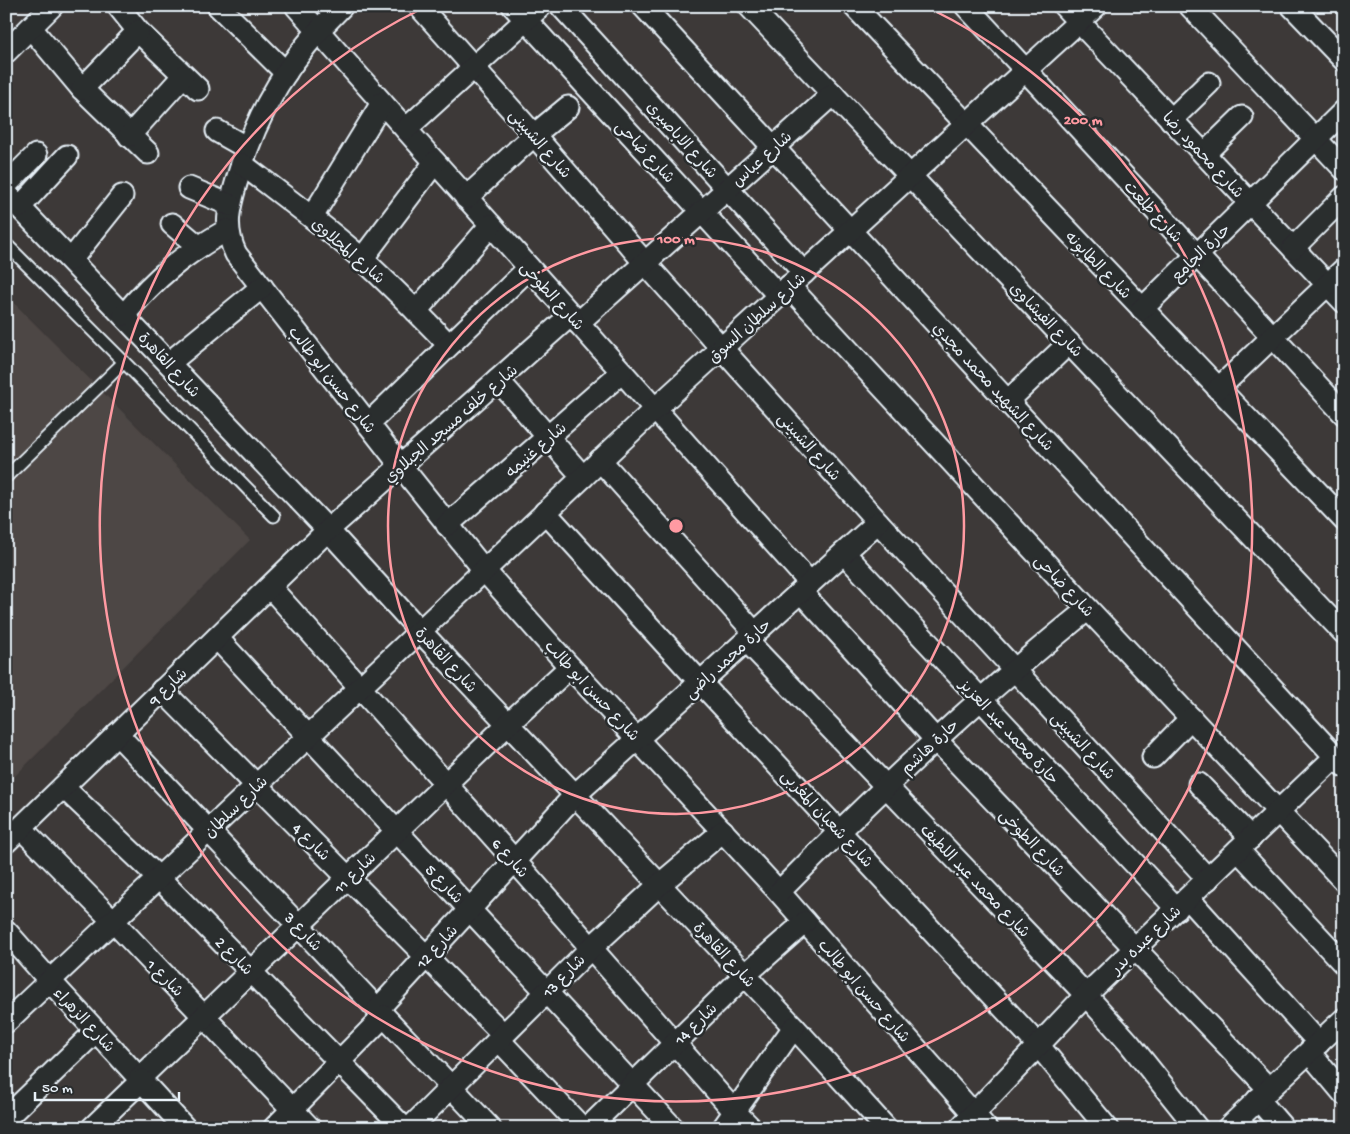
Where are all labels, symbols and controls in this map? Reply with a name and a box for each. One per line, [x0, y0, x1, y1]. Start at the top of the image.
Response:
street label: شارع الاباصيرى [641, 99, 720, 184]
street label: شارع الشبينى [503, 107, 574, 184]
street label: شارع محمود رضا [1157, 109, 1246, 204]
text: 200 m [1064, 112, 1103, 130]
street label: شارع ضاحى [610, 118, 677, 189]
street label: شارع عباس [729, 129, 797, 193]
street label: شارع طلعت [1118, 179, 1185, 248]
street label: شارع المحلاوى [306, 216, 387, 290]
street label: حارة الجامع [1169, 222, 1236, 288]
street label: شارع الطابونه [1059, 228, 1134, 304]
text: 100 m [656, 231, 695, 249]
street label: شارع الطوخى [514, 259, 586, 336]
street label: شارع سلطان السوق [705, 271, 811, 369]
street label: شارع الفيشاوى [1004, 280, 1085, 363]
street label: شارع الشهيد محمد مجدي [927, 320, 1056, 457]
street label: شارع حسن ابو طالب [283, 324, 378, 438]
street label: شارع القاهرة [132, 330, 202, 403]
street label: شارع خلف مسجد الجبلاوي [382, 362, 523, 489]
street label: شارع الشبينى [772, 410, 843, 486]
street label: شارع غنيمه [503, 420, 572, 484]
centre of rings [667, 517, 685, 535]
street label: شارع ضاحى [1029, 552, 1096, 623]
street label: حارة محمد راضى [682, 617, 777, 704]
street label: شارع القاهرة [409, 625, 479, 698]
street label: شارع حسن ابو طالب [539, 638, 642, 747]
street label: شارع 9 [145, 666, 193, 712]
street label: حارة محمد عبد العزيز [952, 675, 1061, 790]
street label: شارع الشبينى [1045, 710, 1118, 785]
street label: حارة هاشم [898, 717, 964, 780]
street label: شارع شعبان المغربى [775, 768, 876, 873]
street label: شارع سلطان [202, 774, 273, 844]
street label: شارع الطوخى [994, 807, 1067, 882]
street label: شارع 4 [287, 820, 333, 866]
street label: شارع محمد عبد اللطيف [915, 822, 1032, 943]
street label: شارع 6 [486, 836, 531, 883]
street label: شارع 11 [331, 850, 381, 900]
street label: شارع 5 [420, 862, 465, 909]
street label: شارع عبده بدر [1107, 903, 1187, 981]
street label: شارع 3 [278, 909, 324, 957]
street label: شارع القاهرة [687, 920, 757, 993]
street label: شارع 12 [413, 923, 463, 975]
street label: شارع 2 [210, 934, 255, 981]
street label: شارع حسن ابو طالب [812, 937, 912, 1048]
street label: شارع 13 [539, 952, 591, 1004]
street label: شارع 1 [140, 956, 186, 1002]
street label: شارع الزهراء [48, 985, 117, 1058]
street label: شارع 14 [671, 1000, 723, 1051]
scale bar [35, 1069, 179, 1101]
text: 50 m [42, 1080, 73, 1098]

